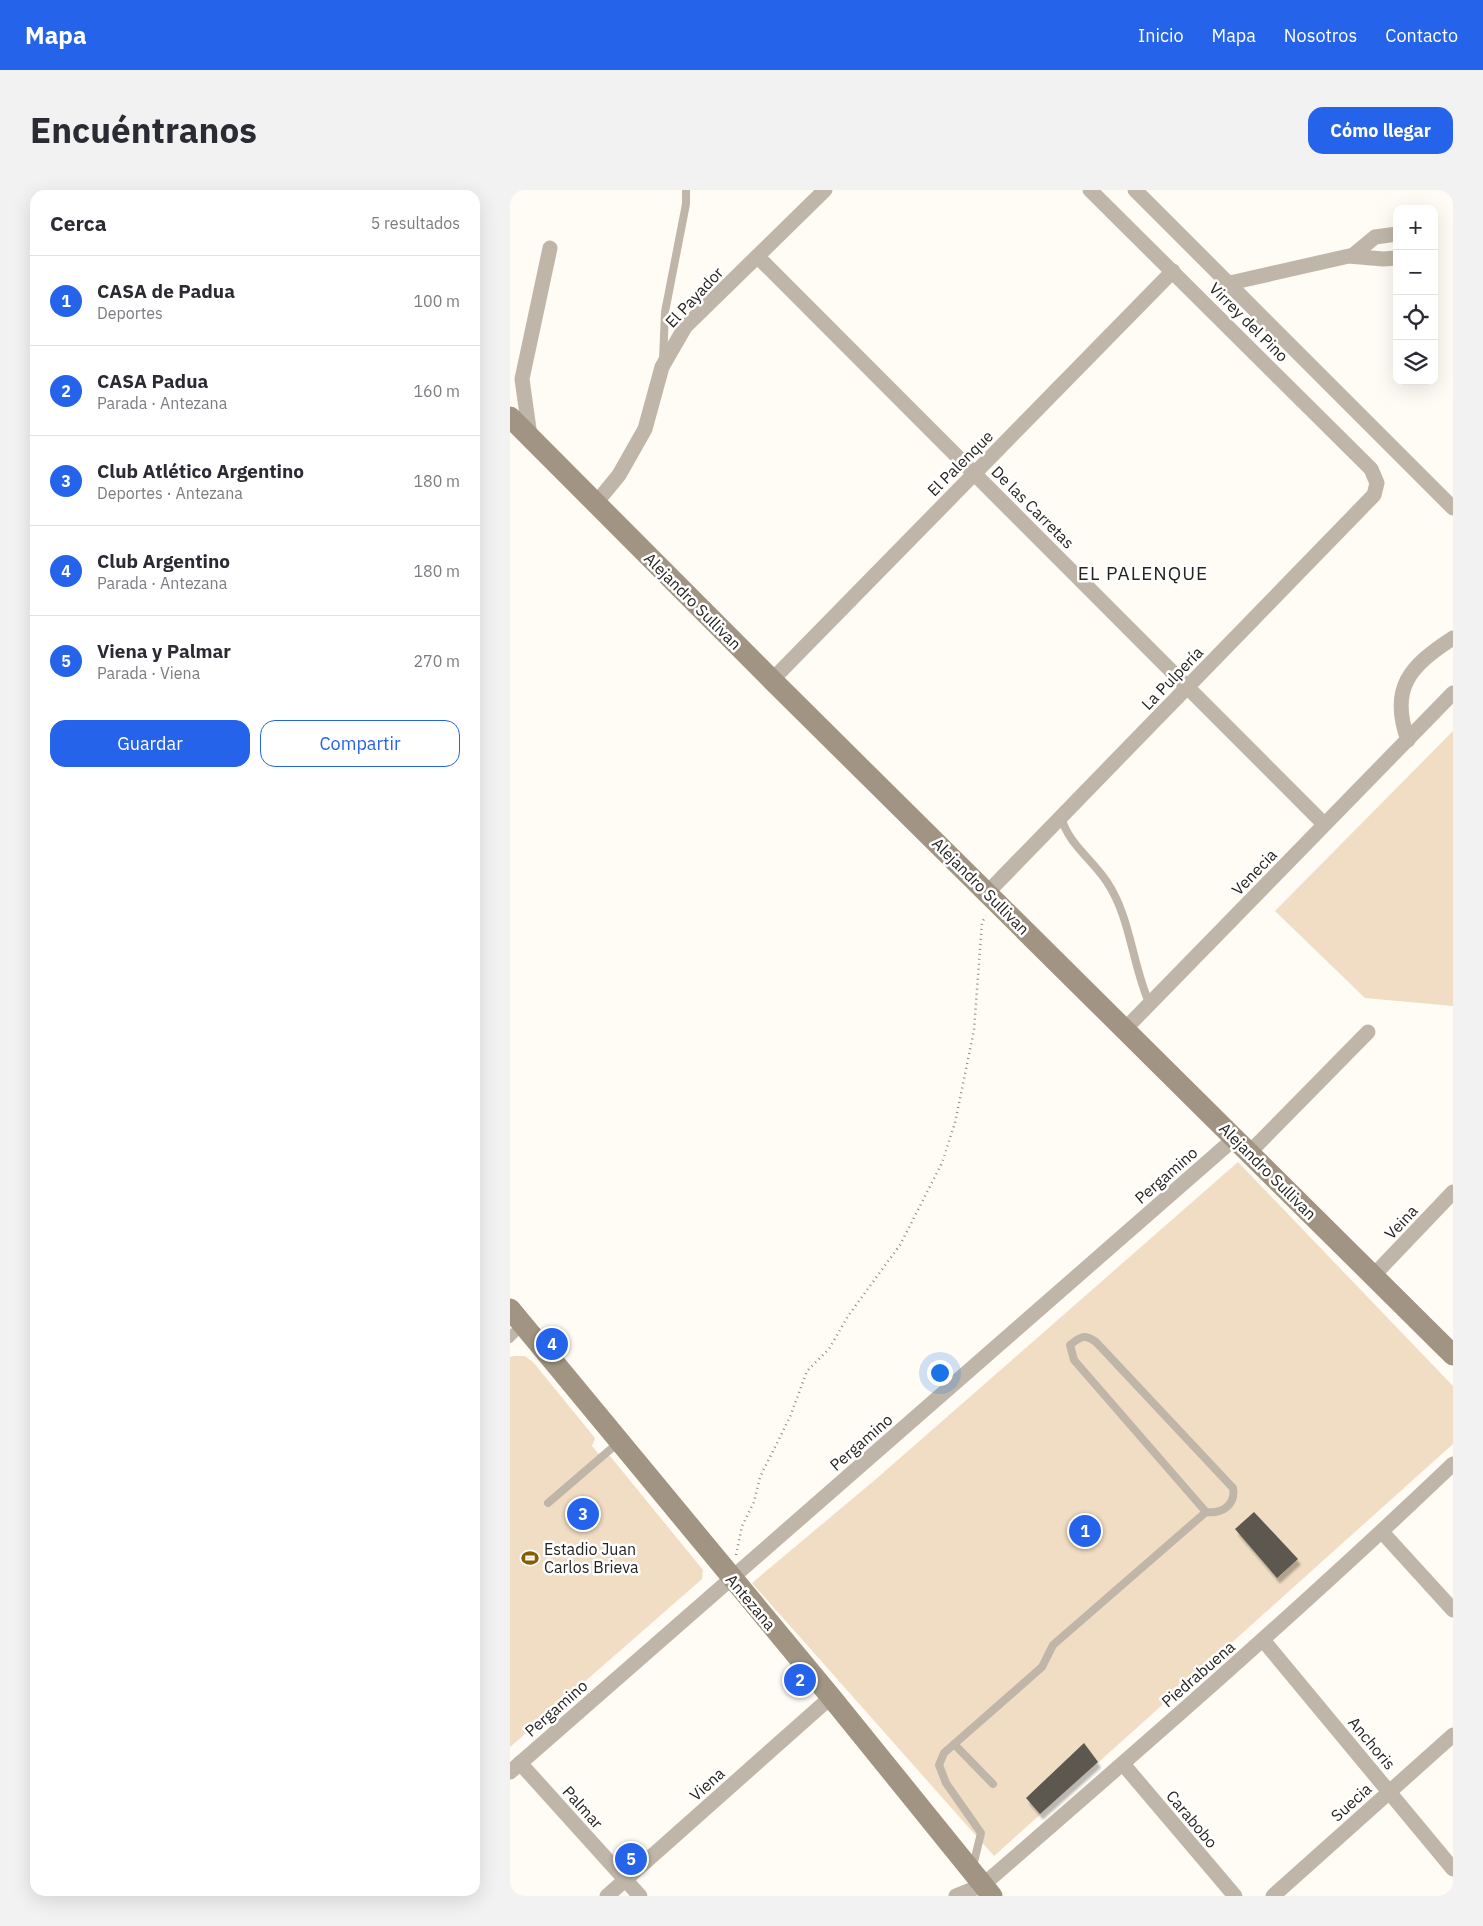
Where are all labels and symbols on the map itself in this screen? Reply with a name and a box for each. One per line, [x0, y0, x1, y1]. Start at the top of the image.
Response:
street label: El Payador [661, 262, 727, 332]
street label: Virrey del Pino [1205, 278, 1293, 366]
street label: El Palenque [923, 426, 997, 500]
street label: De las Carretas [988, 462, 1078, 552]
street label: Alejandro Sullivan [640, 548, 746, 654]
district label: EL PALENQUE [1078, 561, 1208, 585]
street label: La Pulpería [1137, 642, 1207, 714]
street label: Alejandro Sullivan [928, 833, 1034, 939]
street label: Venecia [1227, 844, 1281, 899]
street label: Alejandro Sullivan [1215, 1118, 1321, 1224]
street label: Pergamino [1131, 1142, 1202, 1208]
street label: Veina [1380, 1200, 1422, 1243]
pin: 4 [536, 1325, 568, 1363]
your location [927, 1360, 953, 1386]
street label: Pergamino [826, 1409, 897, 1475]
pin: 3 [567, 1495, 599, 1533]
pin: 1 [1069, 1512, 1101, 1550]
place label: Estadio Juan Carlos Brieva [544, 1539, 639, 1577]
sports icon: Estadio Juan Carlos Brieva [520, 1548, 540, 1568]
street label: Antezana [722, 1570, 781, 1635]
street label: Piedrabuena [1157, 1636, 1239, 1711]
pin: 2 [784, 1661, 816, 1699]
street label: Pergamino [521, 1675, 592, 1741]
street label: Anchoris [1344, 1712, 1400, 1774]
street label: Viena [685, 1763, 729, 1805]
street label: Suecia [1327, 1778, 1376, 1825]
street label: Palmar [559, 1781, 608, 1833]
street label: Carabobo [1162, 1786, 1222, 1852]
pin: 5 [615, 1840, 647, 1878]

